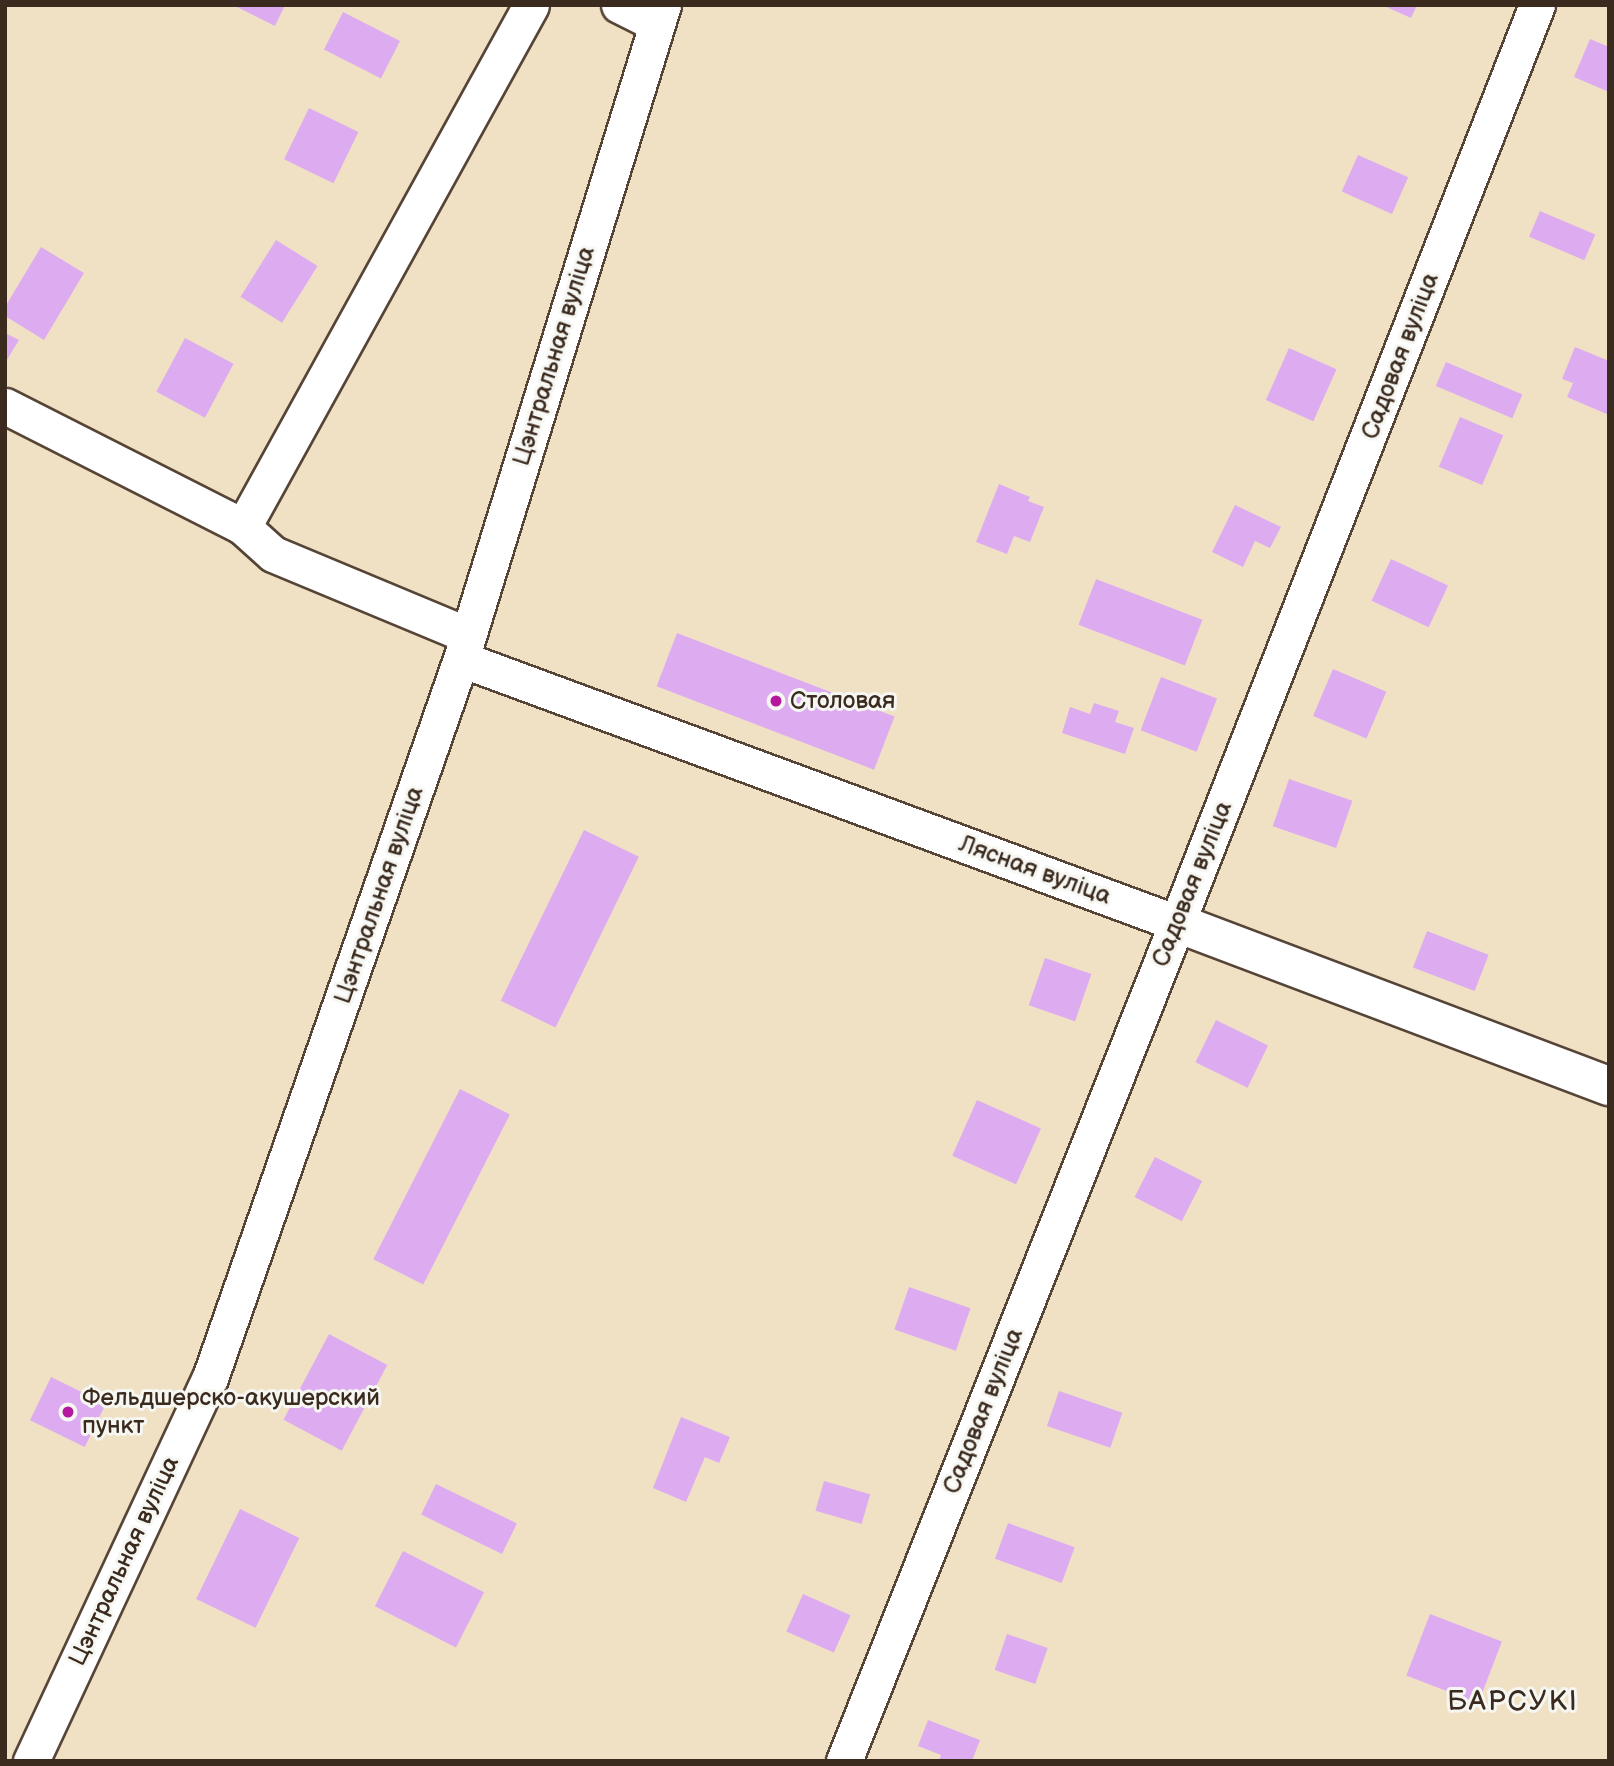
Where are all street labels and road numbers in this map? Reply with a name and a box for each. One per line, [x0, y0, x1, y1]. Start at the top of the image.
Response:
street label: Цэнтральная вуліца [507, 243, 601, 469]
street label: Садовая вуліца [1355, 269, 1445, 443]
street label: Цэнтральная вуліца [328, 783, 430, 1007]
street label: Садовая вуліца [1146, 797, 1238, 971]
street label: Лясная вуліца [955, 829, 1115, 911]
street label: Садовая вуліца [937, 1324, 1029, 1498]
street label: Цэнтральная вуліца [63, 1452, 185, 1670]

